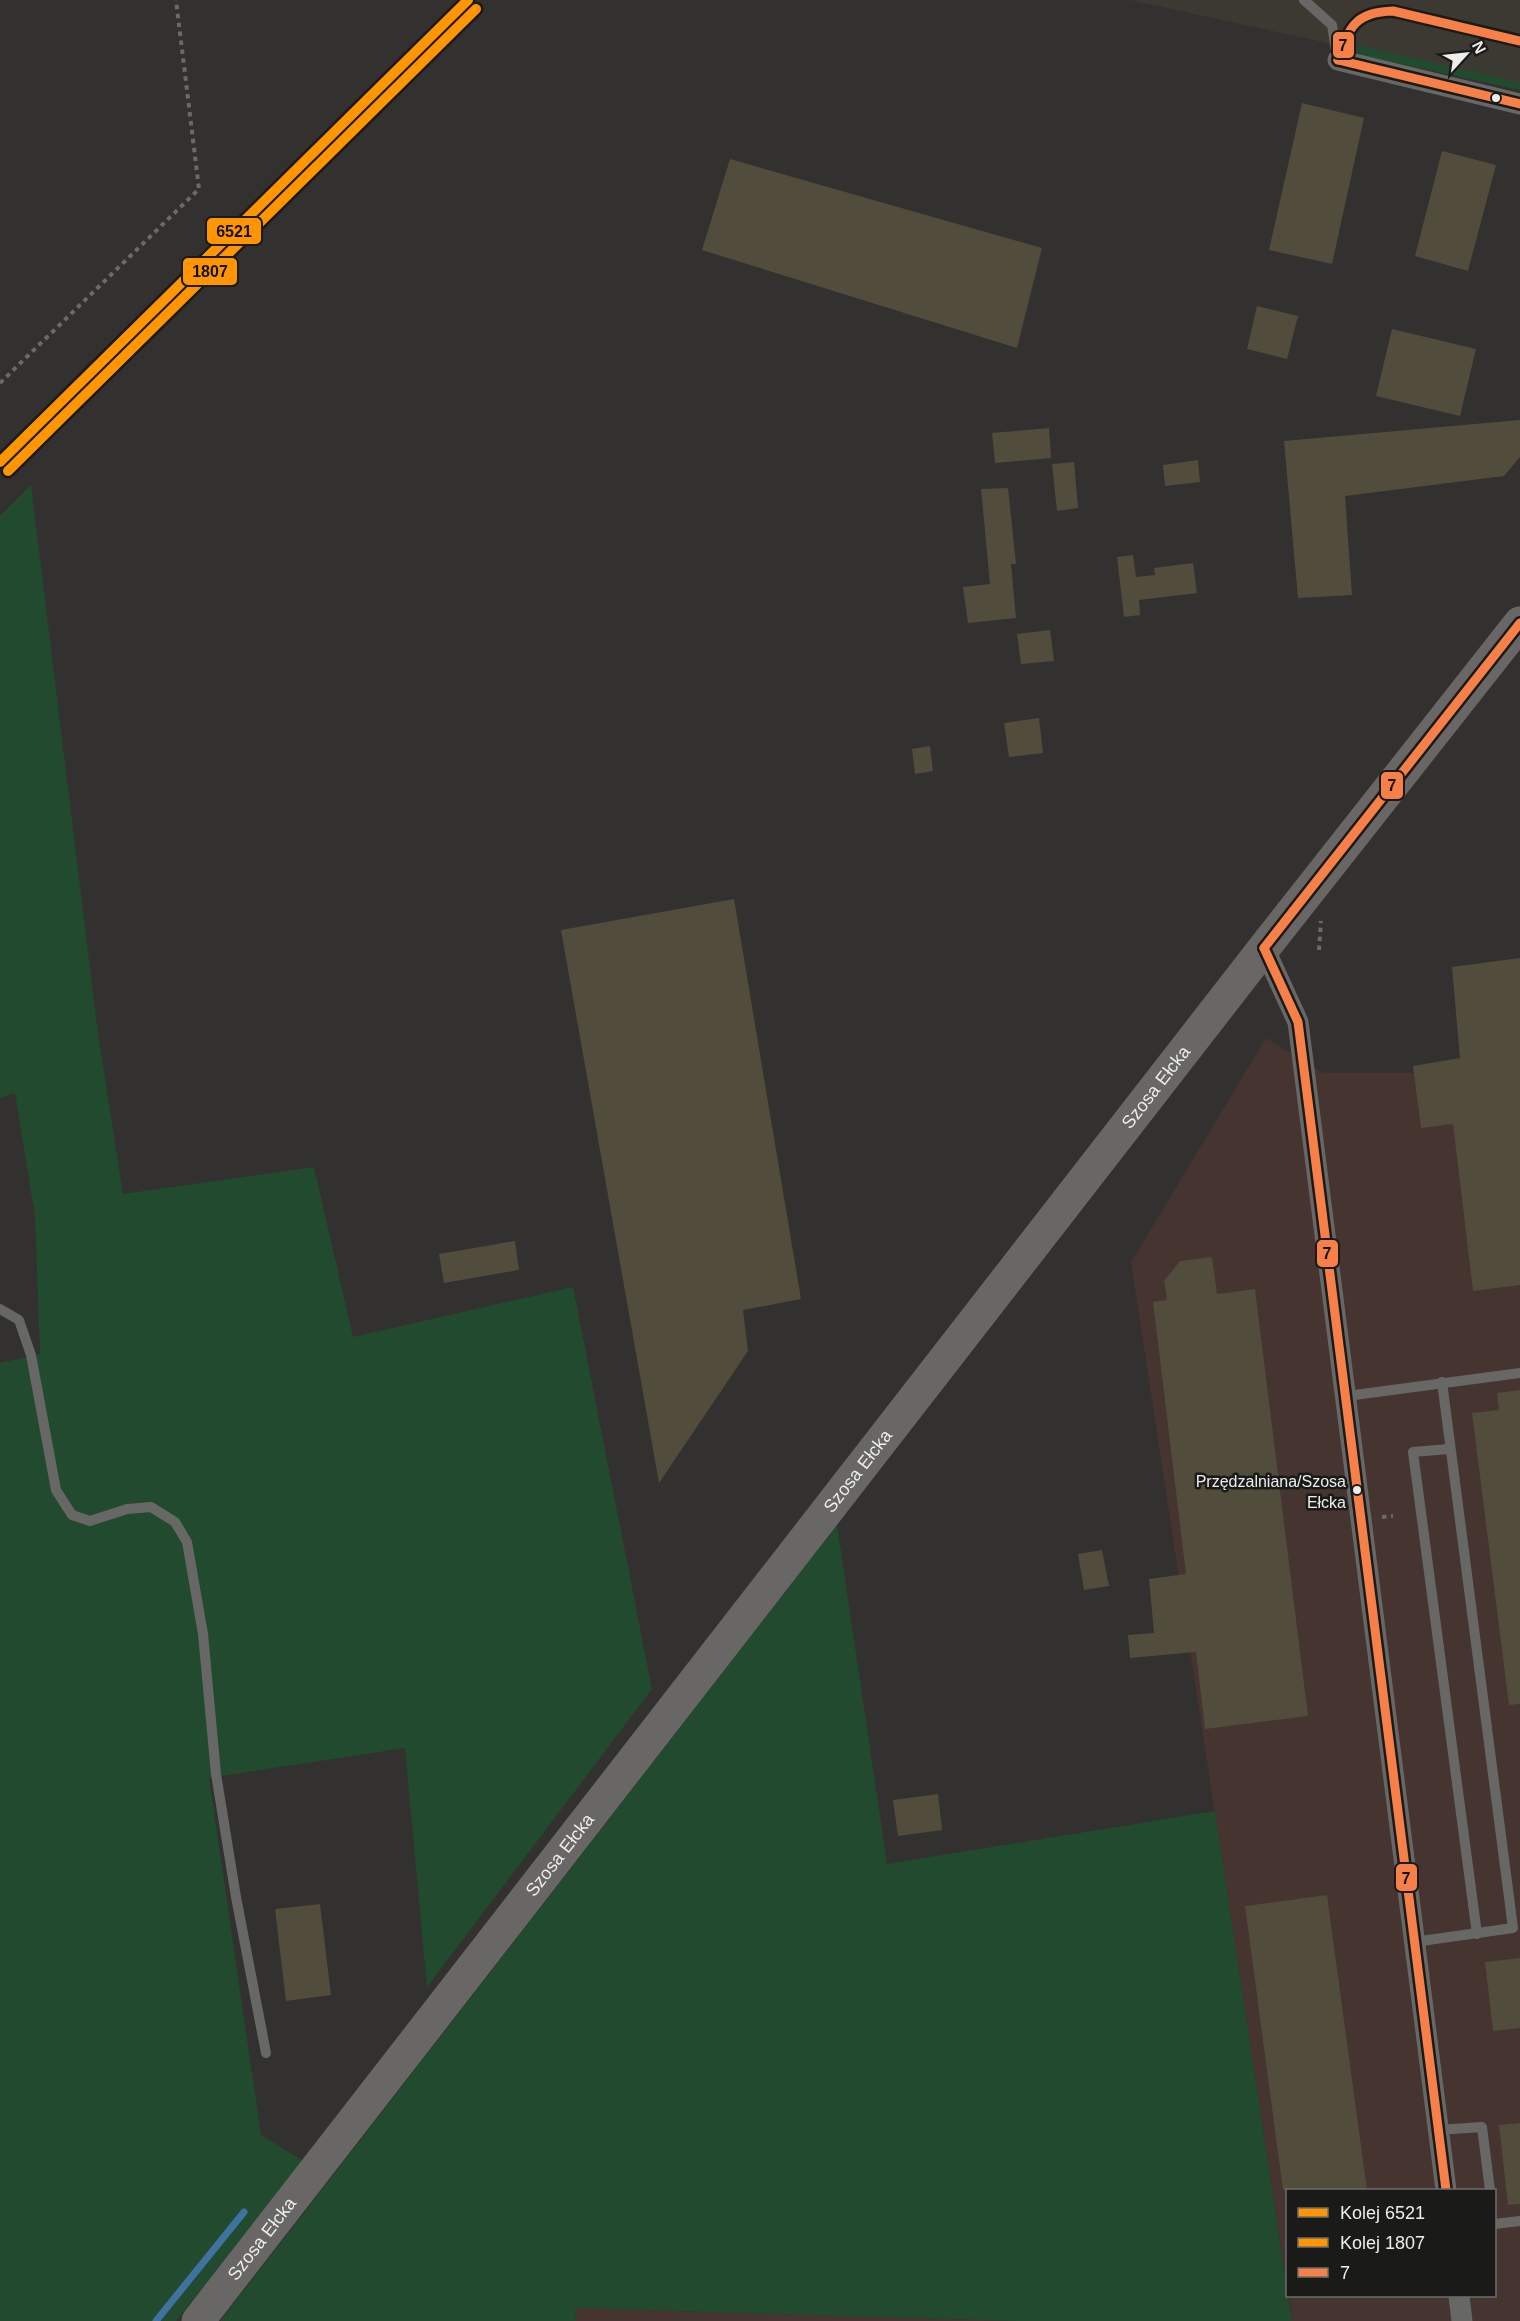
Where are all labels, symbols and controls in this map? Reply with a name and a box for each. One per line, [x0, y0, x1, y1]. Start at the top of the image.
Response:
north arrow [1436, 24, 1496, 84]
line badge: 7 [1332, 31, 1355, 59]
text: 7 [1339, 37, 1348, 54]
text: N [1469, 38, 1489, 56]
unlabelled marker [1490, 92, 1502, 104]
line badge: 6521 [206, 217, 262, 245]
text: 6521 [216, 223, 252, 240]
line badge: 1807 [182, 257, 238, 286]
text: 1807 [192, 263, 228, 280]
line badge: 7 [1380, 771, 1404, 800]
text: 7 [1388, 777, 1397, 794]
street label: Szosa Ełcka [1118, 1041, 1195, 1132]
line badge: 7 [1316, 1239, 1339, 1268]
text: 7 [1323, 1245, 1332, 1262]
street label: Szosa Ełcka [820, 1425, 897, 1516]
place label: Przędzalniana/Szosa Ełcka [1196, 1473, 1346, 1511]
marker: Przędzalniana/Szosa Ełcka [1351, 1484, 1363, 1496]
street label: Szosa Ełcka [522, 1809, 599, 1900]
line badge: 7 [1395, 1863, 1418, 1892]
text: 7 [1402, 1870, 1411, 1887]
legend [1286, 2189, 1496, 2297]
street label: Szosa Ełcka [223, 2193, 301, 2284]
text: Kolej 6521 [1340, 2203, 1425, 2223]
text: Kolej 1807 [1340, 2233, 1425, 2253]
text: 7 [1340, 2263, 1350, 2283]

